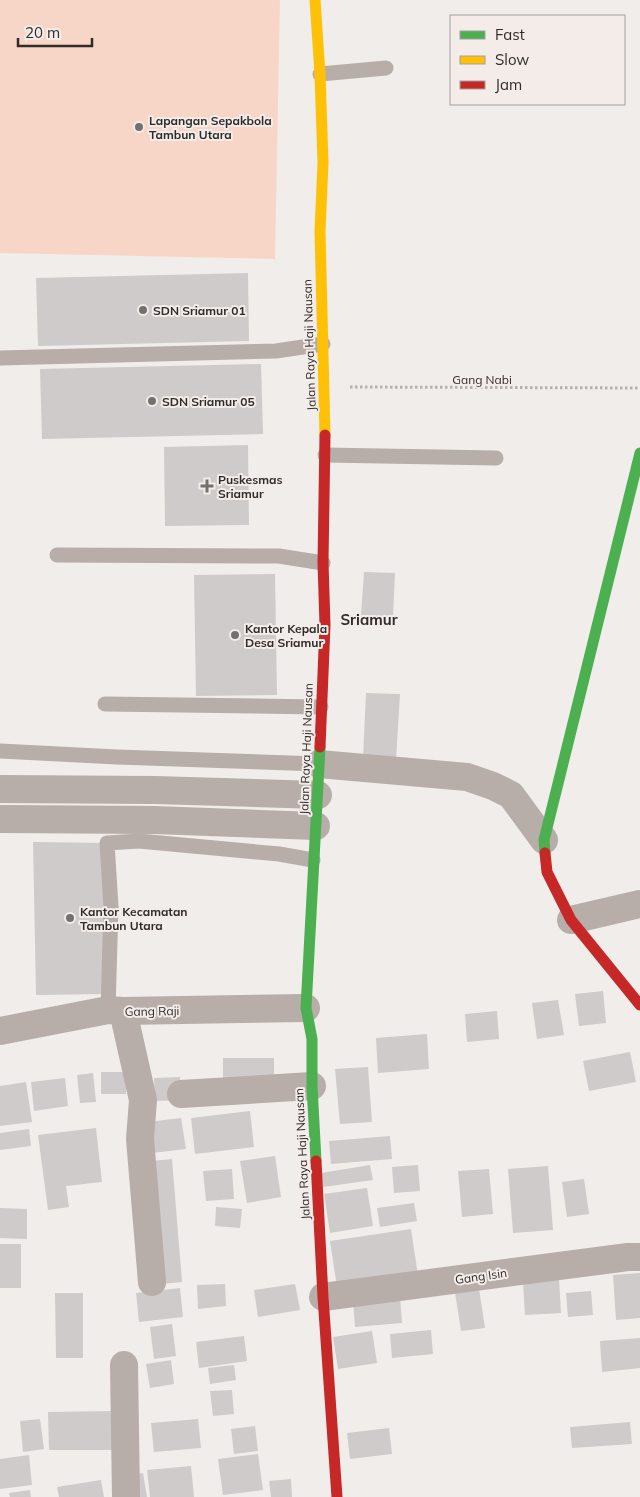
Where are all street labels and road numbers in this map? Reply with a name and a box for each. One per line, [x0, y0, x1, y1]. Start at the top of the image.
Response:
street label: Jalan Raya Haji Nausan [299, 279, 319, 411]
street label: Gang Nabi [452, 372, 512, 387]
street label: Jalan Raya Haji Nausan [296, 683, 316, 815]
street label: Gang Raji [125, 1003, 180, 1019]
street label: Jalan Raya Haji Nausan [291, 1088, 313, 1220]
street label: Gang Isin [454, 1265, 508, 1287]

